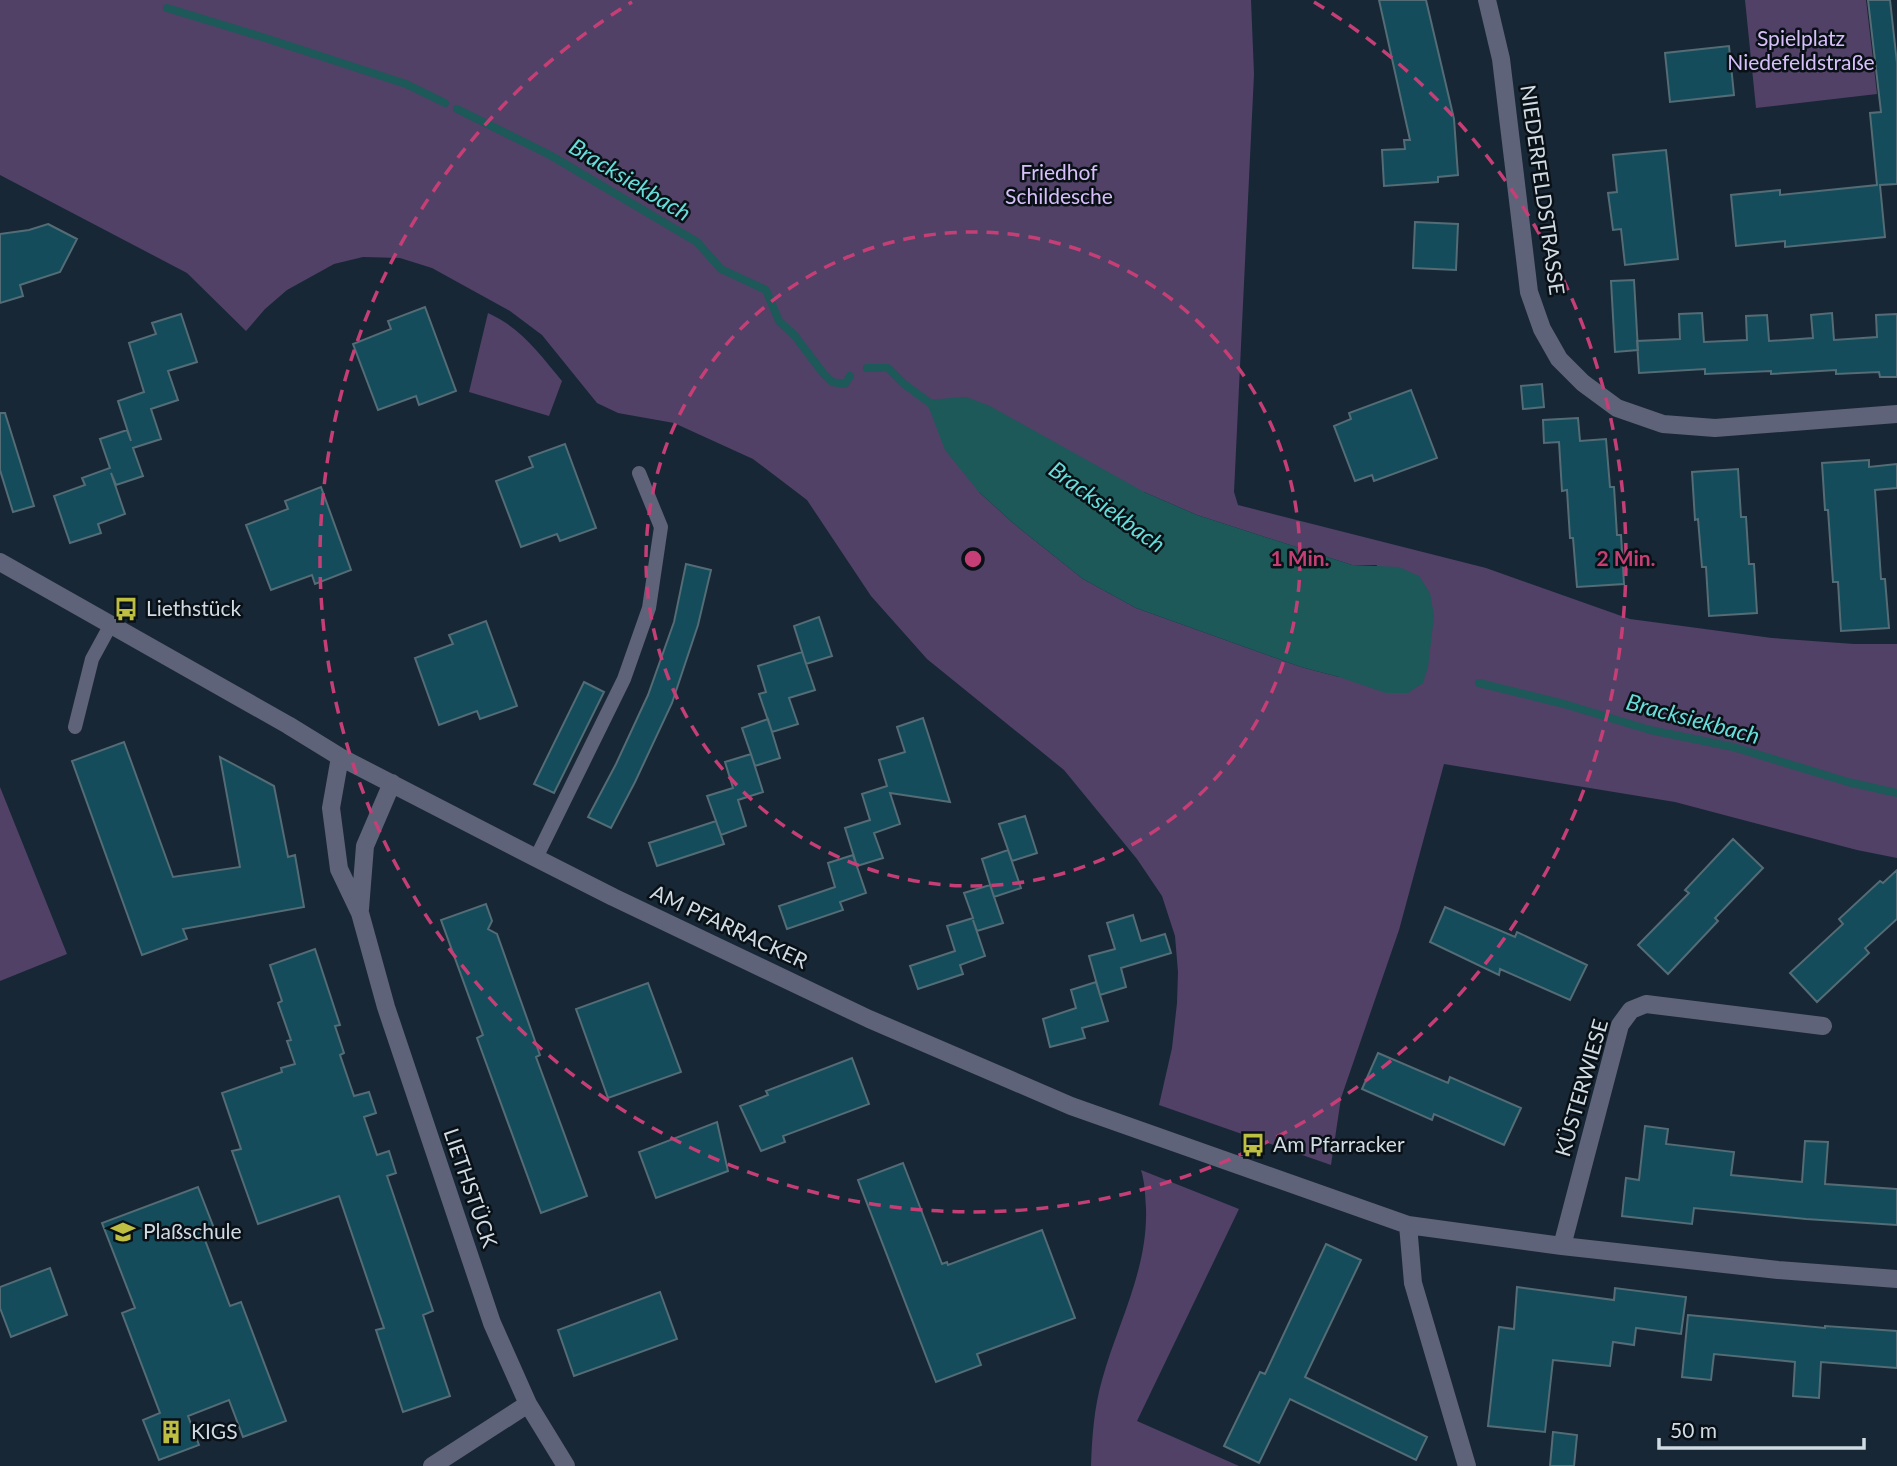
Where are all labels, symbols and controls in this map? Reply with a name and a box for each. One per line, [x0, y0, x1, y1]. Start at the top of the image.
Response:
park label: Spielplatz Niedefeldstraße [1727, 25, 1875, 74]
street label: NIEDERFELDSTRASSE [1516, 83, 1571, 297]
water label: Bracksiekbach [565, 132, 696, 226]
park label: Friedhof Schildesche [1005, 159, 1113, 208]
water label: Bracksiekbach [1044, 455, 1171, 558]
text: 1 Min. [1270, 545, 1330, 570]
text: 2 Min. [1596, 545, 1656, 570]
centre of rings [961, 547, 985, 571]
bus stop icon: Liethstück [112, 595, 140, 623]
place label: Liethstück [146, 595, 241, 620]
water label: Bracksiekbach [1624, 687, 1763, 749]
street label: AM PFARRACKER [647, 878, 813, 973]
street label: KÜSTERWIESE [1549, 1016, 1612, 1159]
street label: LIETHSTÜCK [439, 1125, 504, 1250]
bus stop icon: Am Pfarracker [1239, 1131, 1267, 1159]
place label: Am Pfarracker [1273, 1131, 1405, 1156]
school or university icon: Plaßschule [109, 1218, 137, 1246]
place label: Plaßschule [143, 1218, 242, 1243]
scale bar [1659, 1406, 1864, 1450]
text: 50 m [1670, 1417, 1717, 1442]
building icon: KIGS [157, 1418, 185, 1446]
place label: KIGS [191, 1418, 238, 1443]

